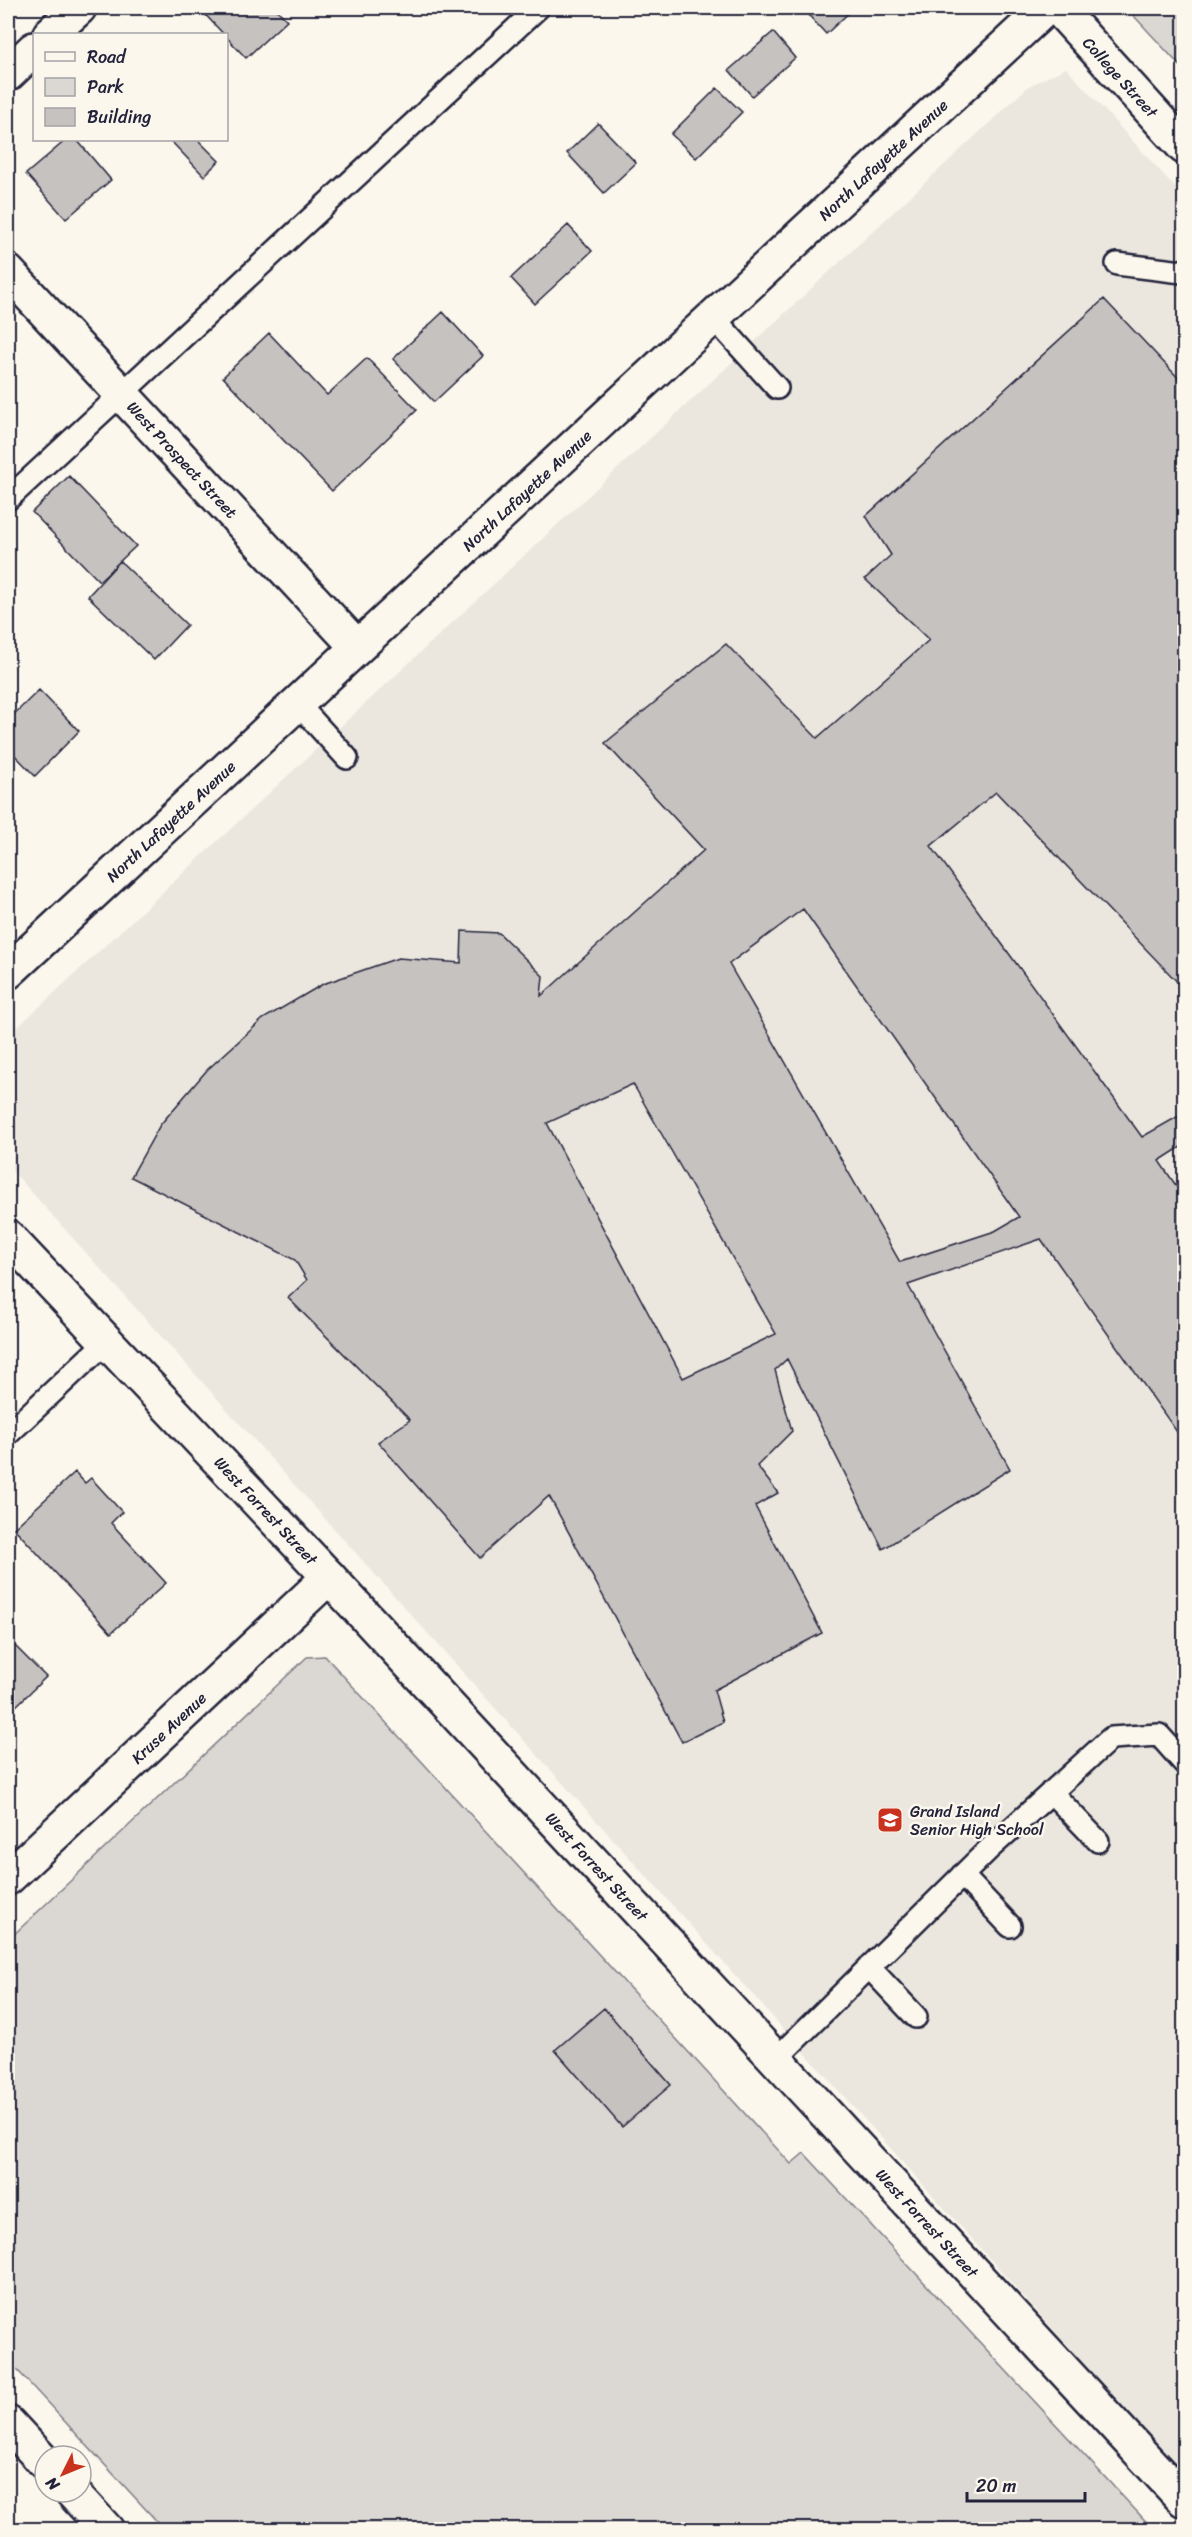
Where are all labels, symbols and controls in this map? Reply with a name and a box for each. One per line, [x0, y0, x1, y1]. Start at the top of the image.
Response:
street label: College Street [1075, 30, 1165, 125]
legend [33, 33, 228, 141]
text: Road [87, 41, 127, 73]
text: Park [87, 71, 124, 103]
street label: North Lafayette Avenue [811, 92, 955, 228]
text: Building [87, 101, 151, 133]
street label: West Prospect Street [119, 394, 245, 526]
street label: North Lafayette Avenue [455, 422, 599, 559]
street label: North Lafayette Avenue [99, 753, 243, 890]
street label: West Forrest Street [207, 1449, 325, 1573]
street label: Kruse Avenue [124, 1685, 214, 1771]
place label: Grand Island Senior High School [910, 1797, 1044, 1844]
street label: West Forrest Street [538, 1805, 656, 1929]
school or university icon: Grand Island Senior High School [875, 1805, 905, 1835]
street label: West Forrest Street [868, 2162, 986, 2285]
north arrow [33, 2444, 93, 2504]
scale bar [967, 2465, 1086, 2503]
text: N [37, 2469, 67, 2499]
text: 20 m [976, 2470, 1016, 2502]

